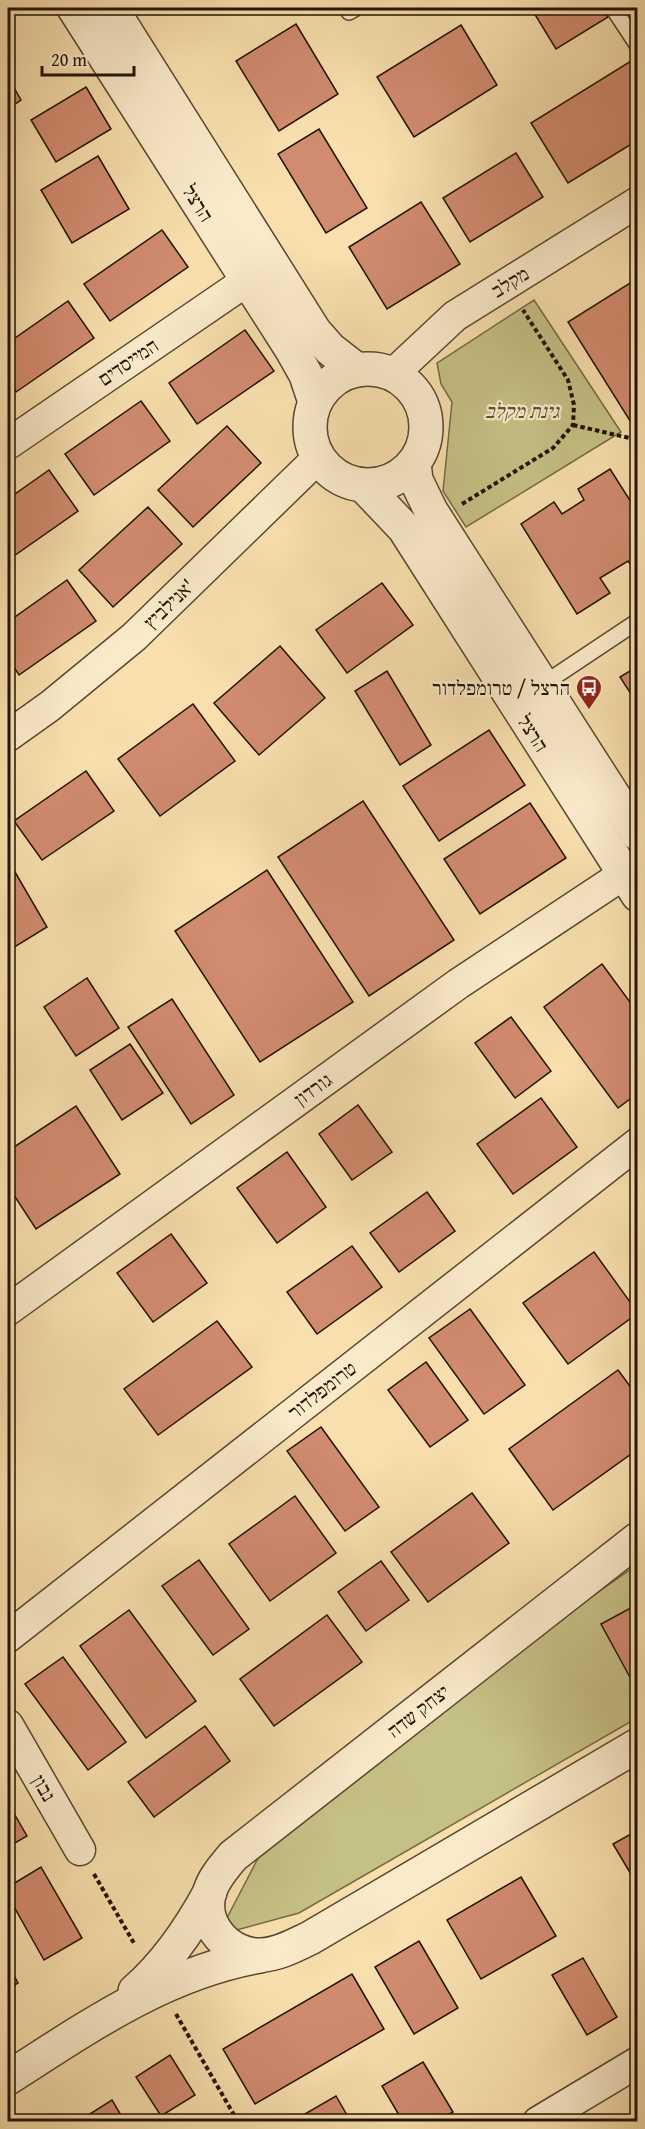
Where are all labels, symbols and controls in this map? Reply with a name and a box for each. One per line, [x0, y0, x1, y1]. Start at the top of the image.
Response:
scale bar [42, 39, 134, 77]
text: 20 m [51, 46, 87, 73]
street label: הרצל [176, 178, 221, 227]
street label: מקלב [485, 259, 534, 305]
street label: המייסדים [92, 331, 164, 393]
park label: גינת מקלב [485, 396, 560, 425]
street label: אנילביץ' [137, 572, 201, 635]
place label: הרצל / טרומפלדור [432, 673, 570, 702]
bus stop icon: הרצל / טרומפלדור [574, 673, 604, 711]
street label: הרצל [511, 708, 556, 757]
street label: גורדון [288, 1065, 338, 1112]
street label: טרומפלדור [281, 1354, 362, 1426]
street label: יצחק שדה [380, 1677, 455, 1744]
street label: נבון [25, 1769, 64, 1806]

